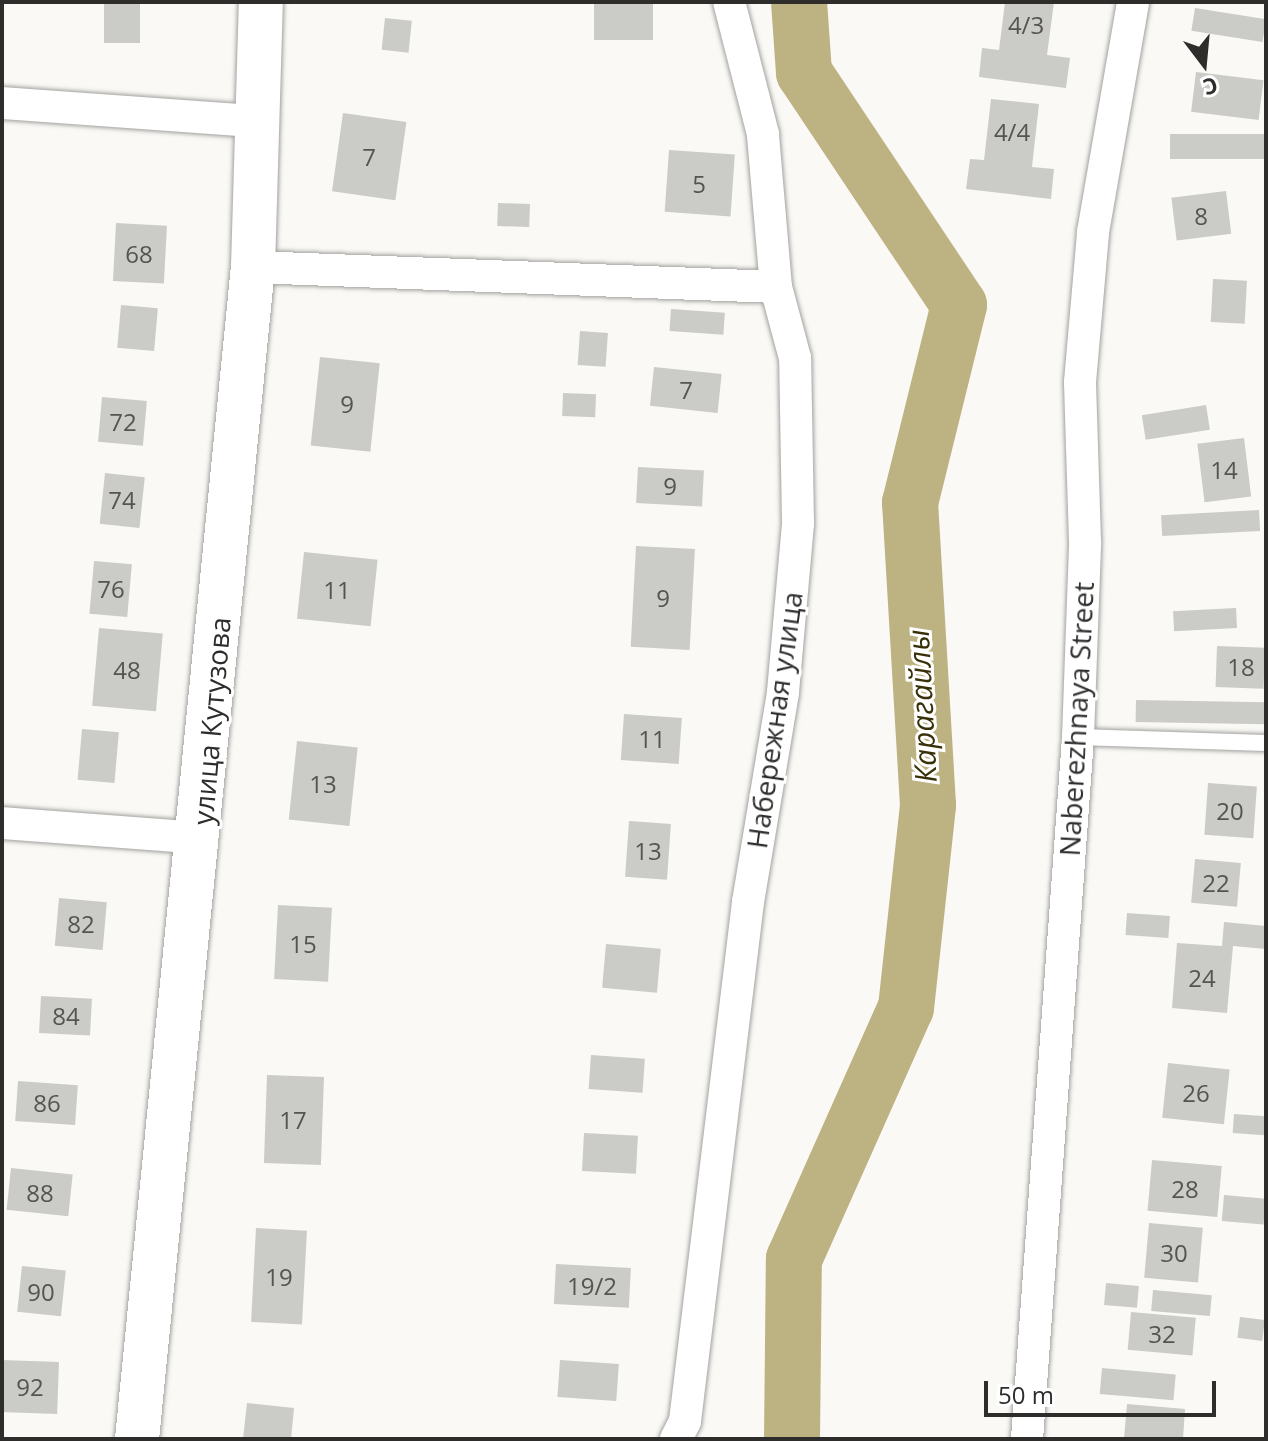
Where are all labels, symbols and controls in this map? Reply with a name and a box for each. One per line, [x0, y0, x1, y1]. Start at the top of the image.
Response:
house number: 4/3 [1008, 11, 1044, 39]
north arrow [1164, 24, 1244, 104]
text: С [1200, 71, 1221, 103]
house number: 4/4 [994, 118, 1030, 146]
house number: 7 [362, 143, 376, 171]
house number: 5 [692, 170, 706, 198]
house number: 8 [1194, 202, 1208, 230]
house number: 68 [125, 240, 153, 268]
house number: 7 [679, 376, 693, 404]
house number: 9 [340, 390, 354, 418]
house number: 72 [109, 408, 137, 436]
house number: 14 [1210, 456, 1238, 484]
house number: 9 [663, 472, 677, 500]
house number: 74 [108, 486, 136, 514]
house number: 76 [97, 575, 125, 603]
house number: 11 [323, 576, 351, 604]
street label: Naberezhnaya Street [1052, 581, 1100, 857]
house number: 9 [656, 584, 670, 612]
street label: Набережная улица [739, 589, 809, 851]
street label: улица Кутузова [185, 616, 237, 826]
water label: Карагайлы [900, 628, 944, 784]
house number: 18 [1227, 653, 1255, 681]
house number: 48 [113, 656, 141, 684]
house number: 11 [638, 725, 666, 753]
house number: 13 [309, 770, 337, 798]
house number: 20 [1216, 797, 1244, 825]
house number: 13 [634, 837, 662, 865]
house number: 22 [1202, 869, 1230, 897]
house number: 82 [67, 910, 95, 938]
house number: 15 [289, 930, 317, 958]
house number: 24 [1188, 964, 1216, 992]
house number: 84 [52, 1002, 80, 1030]
house number: 26 [1182, 1079, 1210, 1107]
house number: 86 [33, 1089, 61, 1117]
house number: 17 [279, 1106, 307, 1134]
house number: 28 [1171, 1175, 1199, 1203]
house number: 88 [26, 1179, 54, 1207]
house number: 30 [1160, 1239, 1188, 1267]
house number: 19 [265, 1263, 293, 1291]
house number: 19/2 [567, 1272, 617, 1300]
house number: 90 [27, 1278, 55, 1306]
house number: 32 [1148, 1320, 1176, 1348]
scale bar [988, 1365, 1220, 1415]
house number: 92 [16, 1373, 44, 1401]
text: 50 m [998, 1378, 1054, 1411]

